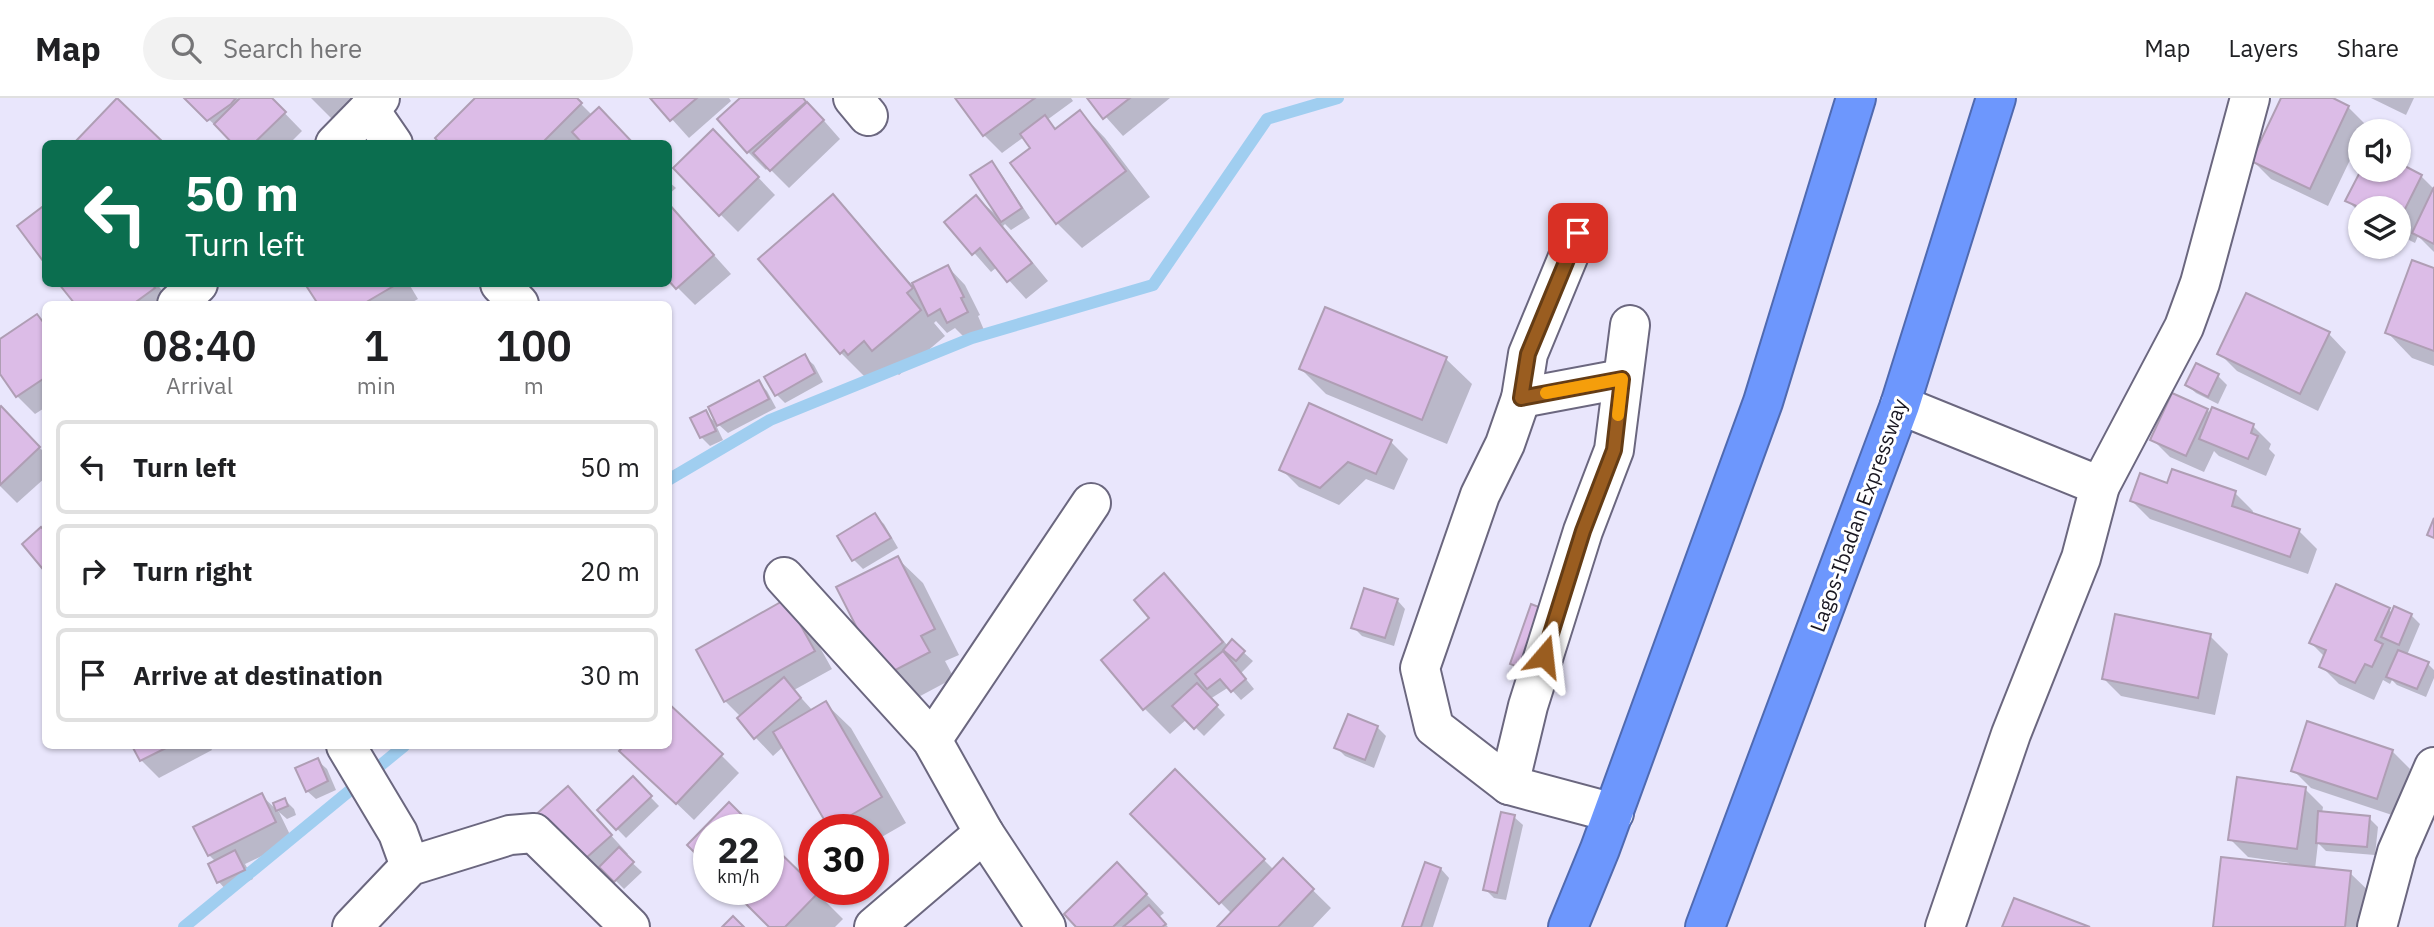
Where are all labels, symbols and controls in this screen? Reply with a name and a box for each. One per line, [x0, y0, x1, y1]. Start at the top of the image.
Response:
search box [143, 17, 633, 80]
text: Map [35, 27, 101, 70]
icon: search [167, 29, 205, 67]
text: Search here [223, 31, 362, 65]
text: Map [2144, 32, 2191, 64]
text: Layers [2229, 32, 2299, 64]
text: Share [2337, 32, 2399, 64]
map controls [2348, 119, 2411, 259]
button: sound [2348, 119, 2411, 182]
text: 50 m [185, 161, 299, 224]
icon: left [70, 168, 161, 259]
button: layers [2348, 196, 2411, 259]
pin [1548, 203, 1608, 263]
icon: arrive [1559, 214, 1597, 252]
text: Turn left [185, 223, 305, 265]
text: 08:40 [142, 318, 257, 373]
text: 1 [364, 318, 389, 373]
text: 100 [496, 318, 572, 373]
text: Arrival [166, 370, 233, 400]
text: min [357, 370, 396, 400]
text: m [524, 370, 544, 400]
street label: Lagos-Ibadan Expressway [1803, 394, 1913, 635]
icon: left [74, 448, 112, 486]
text: Turn left [133, 450, 236, 484]
text: 50 m [580, 450, 640, 484]
icon: right [74, 552, 112, 590]
text: Turn right [133, 554, 252, 588]
text: 20 m [580, 554, 640, 588]
position arrow [1507, 619, 1581, 693]
icon: arrive [74, 656, 112, 694]
text: Arrive at destination [133, 658, 383, 692]
text: 30 m [580, 658, 640, 692]
speed limit sign: 30 [798, 814, 889, 905]
text: 22 [717, 827, 760, 873]
text: km/h [717, 865, 760, 888]

